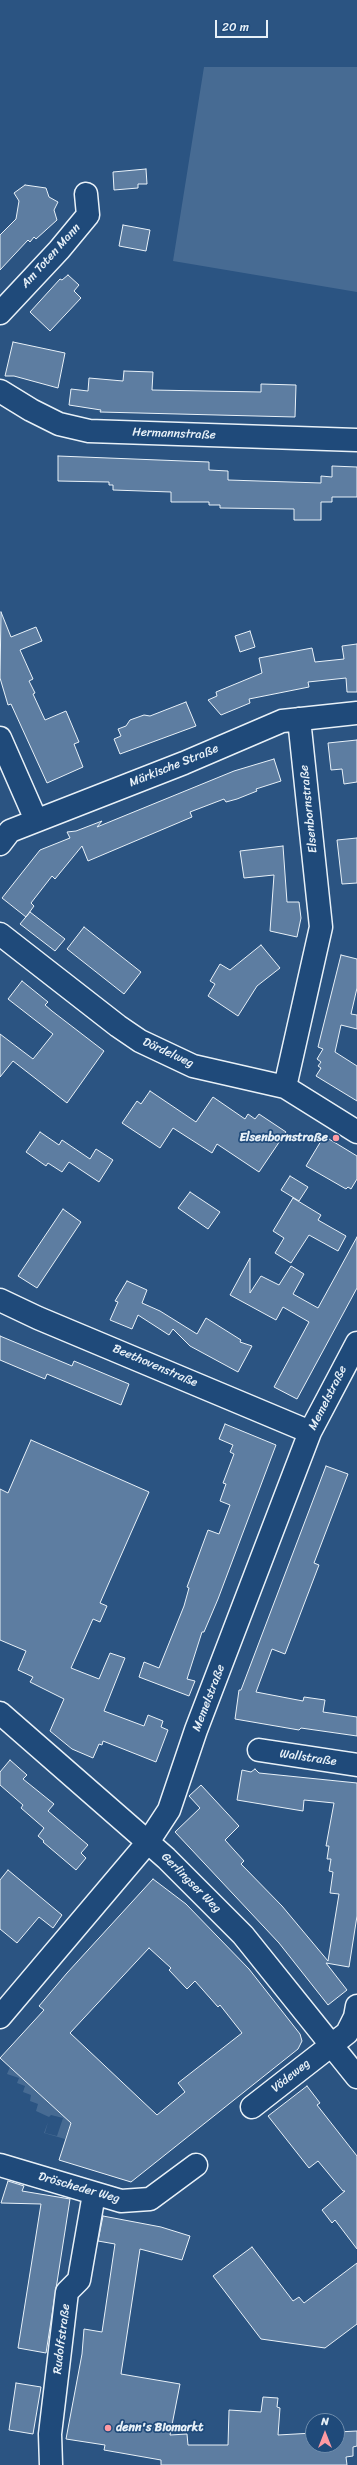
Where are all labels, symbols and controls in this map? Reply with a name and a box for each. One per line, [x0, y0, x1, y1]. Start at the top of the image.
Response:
scale bar [217, 12, 270, 38]
text: 20 m [222, 16, 249, 38]
street label: Am Toten Mann [18, 221, 84, 291]
street label: Hermannstraße [132, 425, 216, 443]
street label: Märkische Straße [127, 742, 221, 790]
street label: Elsenbornstraße [297, 764, 321, 854]
street label: Dördelweg [140, 1035, 196, 1071]
place label: Elsenbornstraße [239, 1131, 328, 1145]
marker: Elsenbornstraße [331, 1133, 341, 1143]
street label: Beethovenstraße [110, 1342, 200, 1390]
street label: Memelstraße [306, 1363, 350, 1433]
street label: Memelstraße [190, 1663, 228, 1733]
street label: Wallstraße [279, 1747, 337, 1769]
street label: Gerlingser Weg [158, 1850, 224, 1916]
street label: Vödeweg [269, 2056, 313, 2096]
street label: Dröscheder Weg [37, 2169, 121, 2207]
street label: Rudolfstraße [51, 2303, 73, 2375]
text: N [321, 2412, 329, 2431]
north arrow [305, 2413, 345, 2453]
place label: denn's Biomarkt [116, 2421, 203, 2435]
marker: denn's Biomarkt [103, 2423, 113, 2433]

